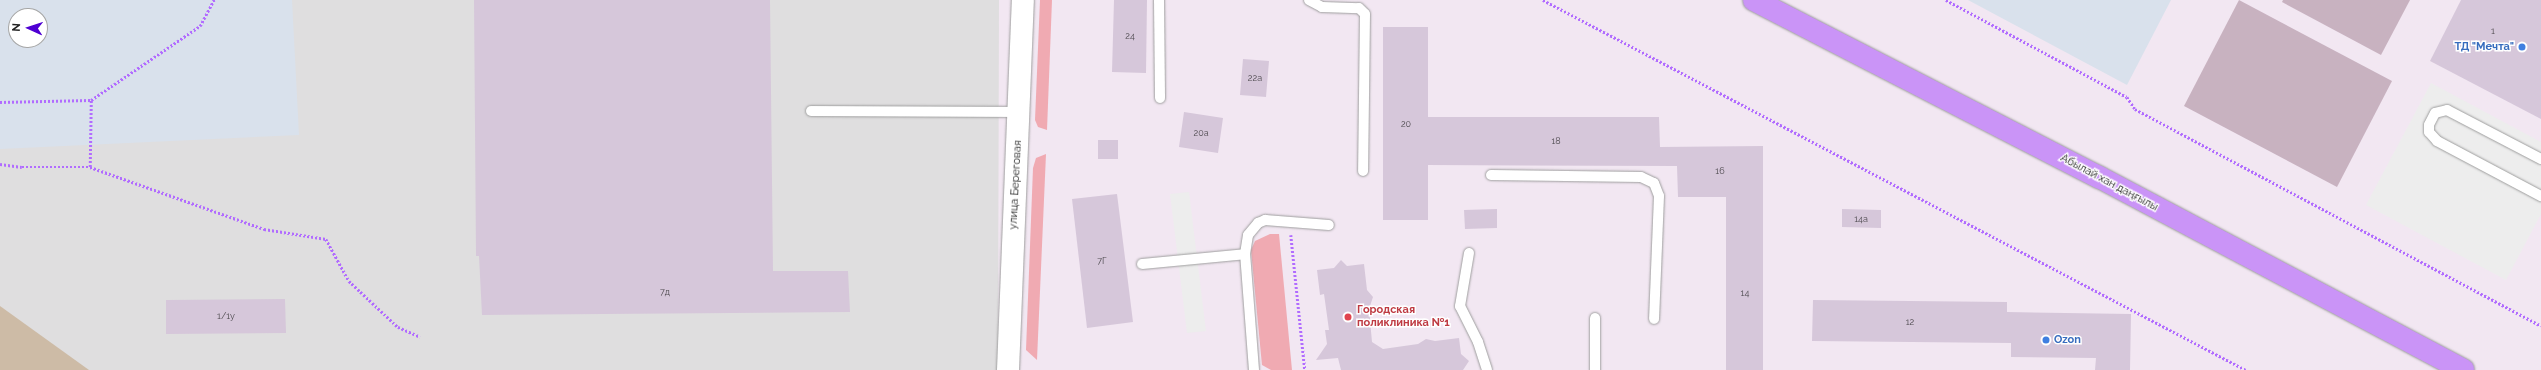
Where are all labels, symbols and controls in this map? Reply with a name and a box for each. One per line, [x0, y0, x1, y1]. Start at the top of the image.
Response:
north arrow [8, 8, 48, 48]
text: N [10, 23, 23, 32]
house number: 1 [2491, 26, 2495, 36]
house number: 24 [1125, 31, 1135, 41]
place label: ТД "Мечта" [2454, 40, 2514, 54]
marker: ТД "Мечта" [2517, 42, 2527, 52]
house number: 22а [1248, 73, 1262, 83]
house number: 20 [1401, 119, 1411, 129]
house number: 20а [1193, 128, 1209, 138]
house number: 18 [1551, 136, 1561, 146]
street label: улица Береговая [1007, 140, 1025, 230]
street label: Абылай хан даңғылы [2058, 152, 2160, 214]
house number: 16 [1715, 166, 1725, 176]
house number: 14а [1854, 214, 1868, 224]
house number: 7Г [1097, 256, 1107, 266]
house number: 7д [660, 287, 670, 297]
house number: 14 [1741, 288, 1749, 298]
place label: Городская поликлиника №1 [1357, 304, 1450, 330]
house number: 1/1у [217, 311, 235, 321]
marker: Городская поликлиника №1 [1342, 311, 1354, 323]
house number: 12 [1906, 317, 1914, 327]
place label: Ozon [2054, 333, 2081, 347]
marker: Ozon [2041, 335, 2051, 345]

